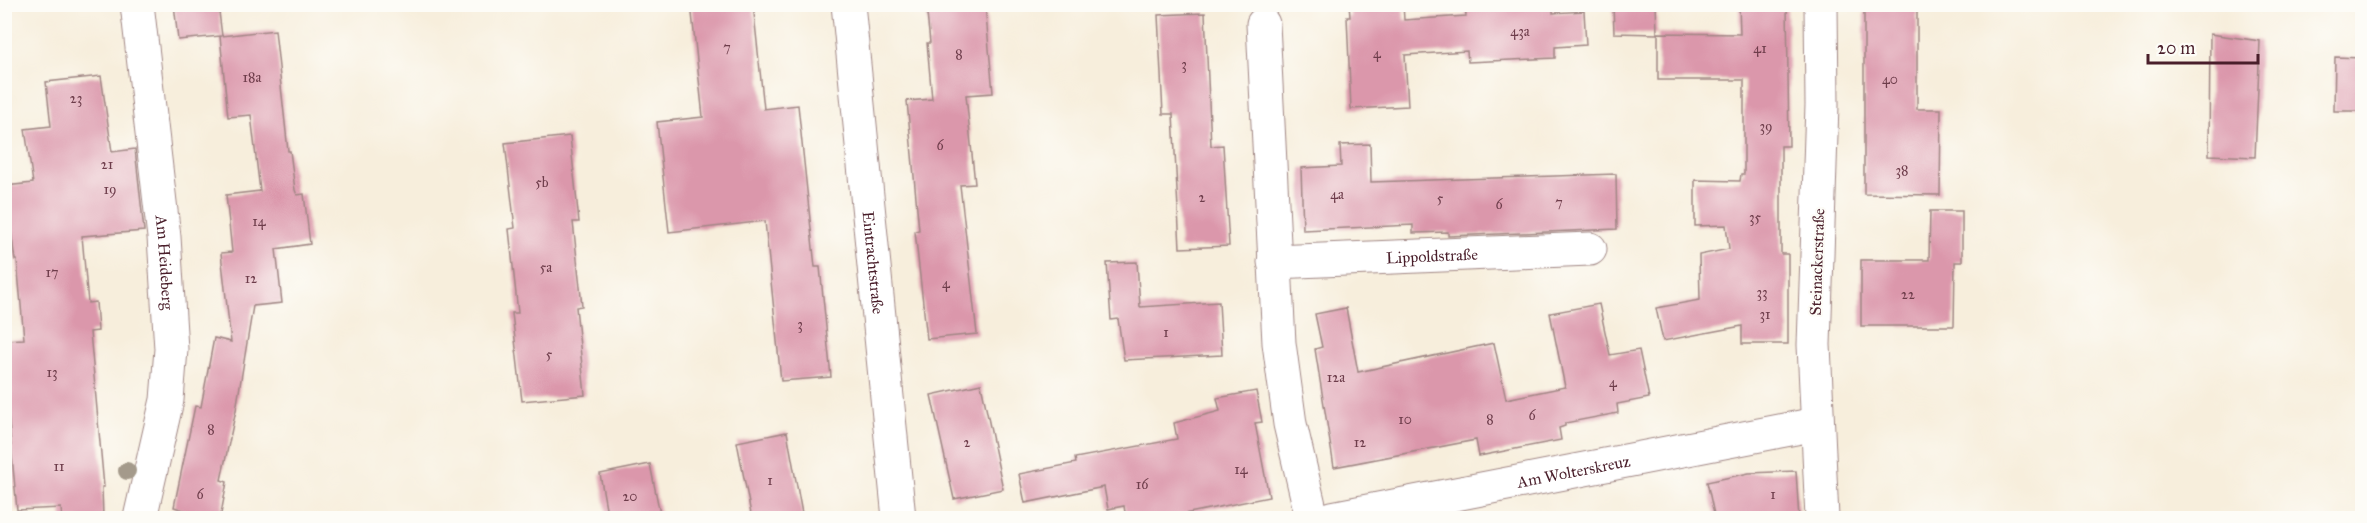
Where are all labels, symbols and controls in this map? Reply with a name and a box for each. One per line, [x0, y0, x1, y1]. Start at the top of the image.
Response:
house number: 43a [1510, 23, 1530, 40]
scale bar [2148, 27, 2258, 65]
text: 20 m [2157, 37, 2195, 59]
house number: 7 [723, 39, 731, 56]
house number: 41 [1753, 40, 1767, 57]
house number: 4 [1373, 45, 1382, 62]
house number: 8 [955, 46, 963, 63]
house number: 3 [1181, 56, 1187, 73]
house number: 18a [243, 69, 262, 86]
house number: 40 [1882, 71, 1898, 88]
house number: 23 [70, 90, 82, 107]
house number: 39 [1759, 118, 1773, 135]
house number: 6 [936, 137, 944, 154]
house number: 21 [101, 156, 114, 173]
house number: 38 [1895, 162, 1909, 179]
house number: 5b [535, 174, 549, 191]
house number: 19 [104, 181, 116, 198]
house number: 4a [1330, 186, 1344, 203]
house number: 2 [1199, 189, 1206, 206]
house number: 5 [1437, 190, 1444, 207]
house number: 7 [1555, 194, 1563, 211]
house number: 6 [1495, 196, 1503, 213]
street label: Steinackerstraße [1806, 208, 1828, 316]
house number: 35 [1749, 209, 1762, 226]
street label: Eintrachtstraße [859, 210, 888, 315]
street label: Am Heideberg [152, 213, 178, 311]
house number: 14 [252, 213, 267, 230]
street label: Lippoldstraße [1386, 244, 1479, 267]
house number: 5a [540, 259, 552, 276]
house number: 17 [45, 264, 59, 281]
house number: 12 [245, 270, 257, 287]
house number: 4 [942, 275, 951, 292]
house number: 33 [1756, 284, 1768, 301]
house number: 22 [1901, 286, 1915, 303]
house number: 31 [1759, 306, 1771, 323]
house number: 3 [797, 316, 803, 333]
house number: 1 [1163, 324, 1169, 341]
house number: 5 [546, 346, 553, 363]
house number: 13 [46, 364, 58, 381]
house number: 12a [1327, 369, 1345, 386]
house number: 4 [1609, 374, 1618, 391]
house number: 6 [1528, 407, 1536, 424]
house number: 10 [1398, 411, 1412, 428]
house number: 8 [1486, 411, 1494, 428]
house number: 8 [207, 421, 215, 438]
house number: 2 [964, 434, 971, 451]
house number: 12 [1354, 434, 1366, 451]
street label: Am Wolterskreuz [1514, 451, 1632, 492]
house number: 11 [53, 458, 65, 475]
house number: 14 [1234, 461, 1249, 478]
house number: 1 [767, 472, 773, 489]
house number: 16 [1136, 476, 1149, 493]
house number: 6 [196, 486, 204, 503]
house number: 1 [1770, 486, 1776, 503]
house number: 20 [622, 488, 638, 505]

